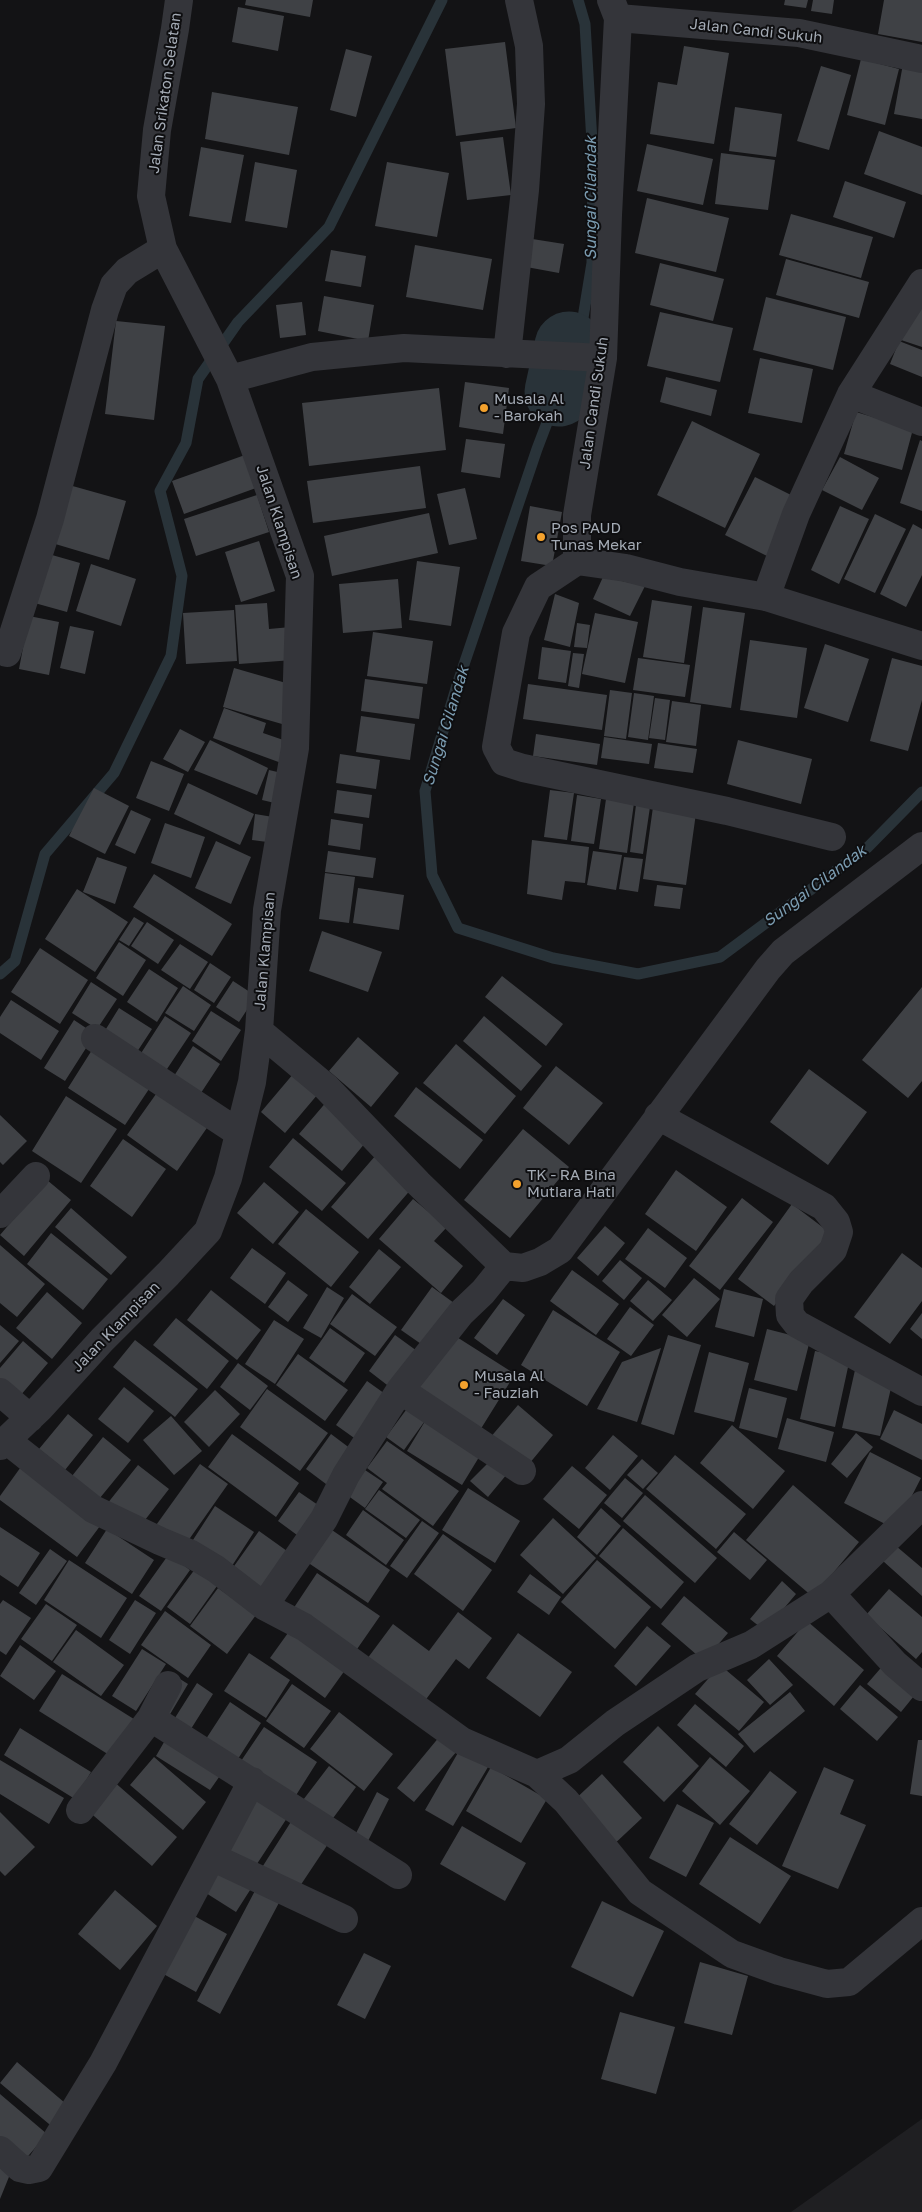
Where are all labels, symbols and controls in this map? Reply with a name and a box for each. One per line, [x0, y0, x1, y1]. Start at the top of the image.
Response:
street label: Jalan Srikaton Selatan [145, 11, 185, 175]
street label: Jalan Candi Sukuh [689, 15, 823, 47]
water label: Sungai Cilandak [581, 136, 601, 260]
street label: Jalan Candi Sukuh [576, 336, 612, 470]
place label: Musala Al - Barokah [494, 390, 564, 425]
marker: Musala Al - Barokah [478, 402, 490, 414]
street label: Jalan Klampisan [252, 463, 306, 581]
place label: Pos PAUD Tunas Mekar [551, 519, 642, 554]
marker: Pos PAUD Tunas Mekar [535, 531, 547, 543]
water label: Sungai Cilandak [419, 664, 473, 788]
water label: Sungai Cilandak [760, 841, 870, 931]
street label: Jalan Klampisan [251, 891, 279, 1011]
place label: TK - RA Bina Mutiara Hati [527, 1166, 616, 1201]
marker: TK - RA Bina Mutiara Hati [511, 1178, 523, 1190]
street label: Jalan Klampisan [68, 1278, 164, 1376]
place label: Musala Al - Fauziah [474, 1367, 544, 1402]
marker: Musala Al - Fauziah [458, 1379, 470, 1391]

